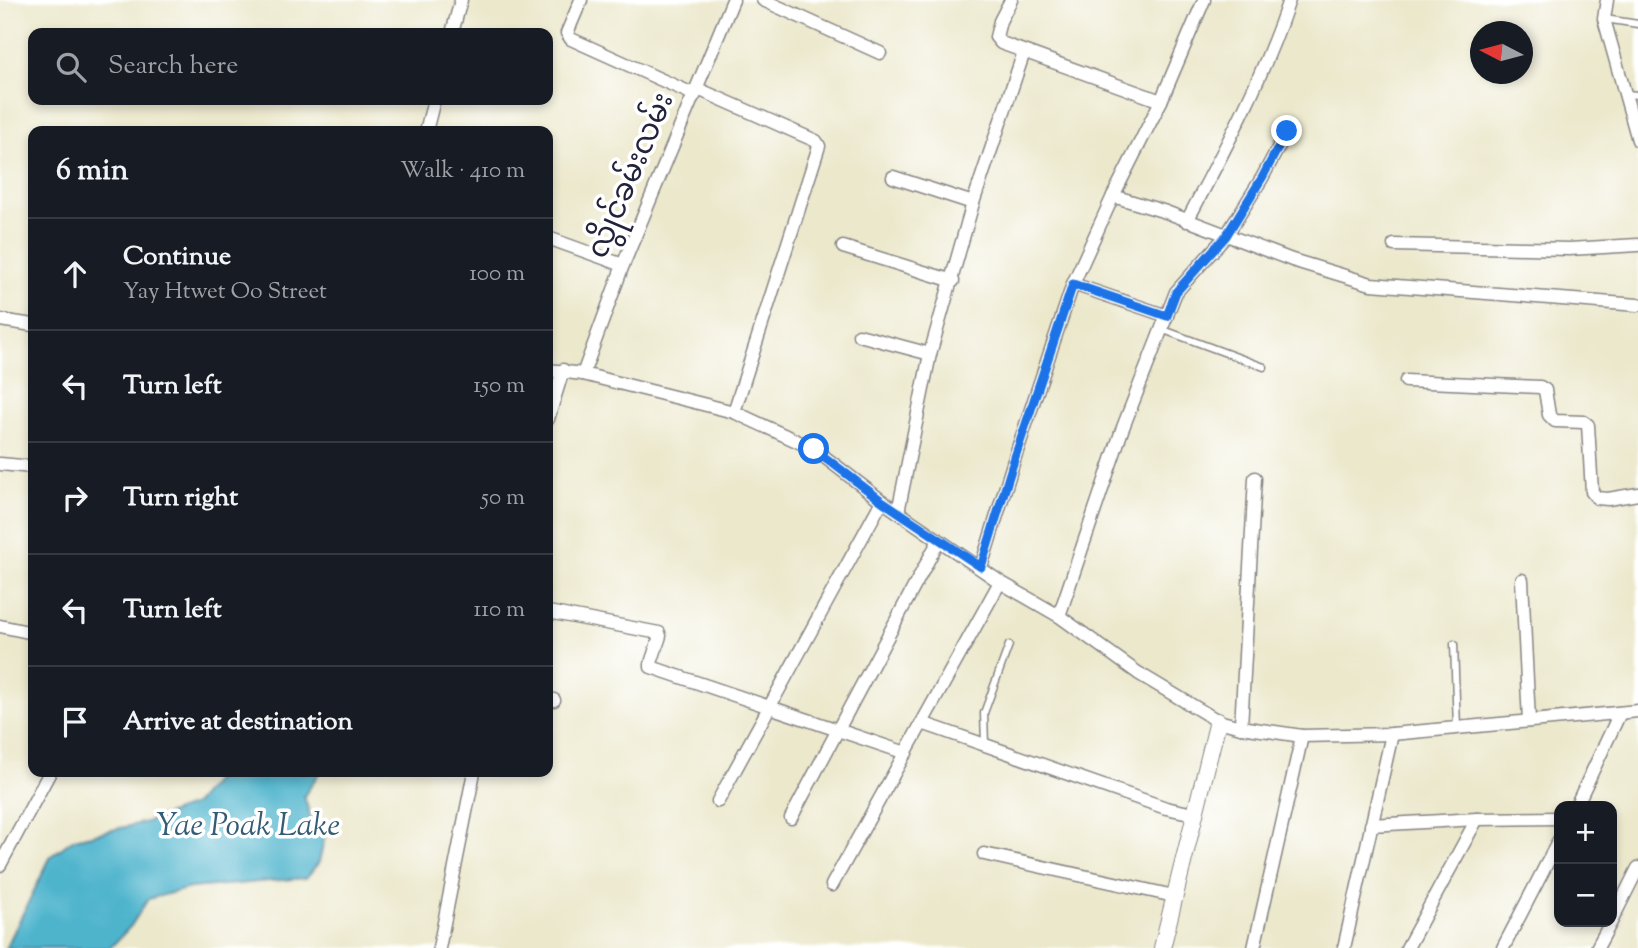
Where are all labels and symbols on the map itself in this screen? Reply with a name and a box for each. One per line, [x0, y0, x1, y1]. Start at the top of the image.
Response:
north arrow [1470, 21, 1533, 84]
street label: လွိုင်ခမ်းလမ်း [575, 85, 687, 266]
route end [1271, 115, 1302, 146]
route start [798, 433, 829, 464]
water label: Yae Poak Lake [156, 804, 340, 850]

